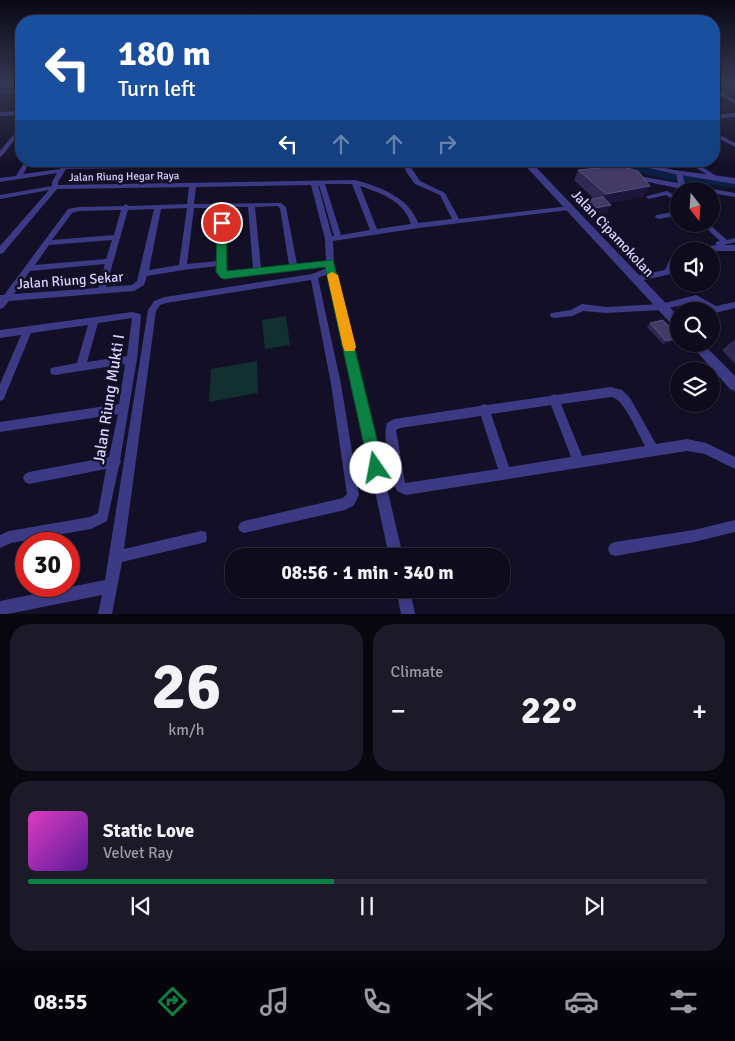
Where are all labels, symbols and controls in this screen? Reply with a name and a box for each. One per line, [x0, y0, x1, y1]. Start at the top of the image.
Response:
text: 180 m [118, 32, 211, 75]
icon: left [35, 35, 100, 100]
text: Turn left [118, 75, 196, 102]
icon: left [274, 130, 302, 158]
icon: ahead [327, 130, 355, 158]
icon: ahead [380, 130, 408, 158]
icon: right [433, 130, 461, 158]
street label: Jalan Riung Hegar Raya [69, 169, 180, 184]
north arrow [670, 182, 720, 232]
map controls [670, 182, 720, 412]
street label: Jalan Cipamokolan [568, 186, 657, 280]
pin [201, 202, 243, 244]
icon: arrive [208, 209, 236, 237]
button: sound [670, 242, 720, 292]
street label: Jalan Riung Sekar [16, 268, 125, 293]
button: search [670, 302, 720, 352]
street label: Jalan Riung Mukti I [89, 333, 129, 466]
button: layers [670, 362, 720, 412]
position arrow [349, 441, 401, 493]
speed limit sign: 30 [15, 532, 80, 597]
text: 08:56 · 1 min · 340 m [281, 561, 454, 585]
text: 26 [151, 647, 221, 727]
text: Climate [391, 662, 443, 682]
text: 22° [521, 687, 577, 734]
text: − [391, 694, 406, 728]
text: + [692, 694, 707, 728]
text: km/h [168, 720, 204, 740]
text: Static Love [103, 819, 194, 843]
text: Velvet Ray [103, 843, 173, 863]
icon: previous [127, 892, 155, 920]
icon: pause [353, 892, 381, 920]
icon: next [580, 892, 608, 920]
icon: directions [155, 984, 190, 1019]
icon: music [257, 984, 292, 1019]
icon: phone [359, 984, 394, 1019]
icon: climate [462, 984, 497, 1019]
icon: car [564, 984, 599, 1019]
icon: filters [666, 984, 701, 1019]
text: 08:55 [34, 988, 88, 1015]

